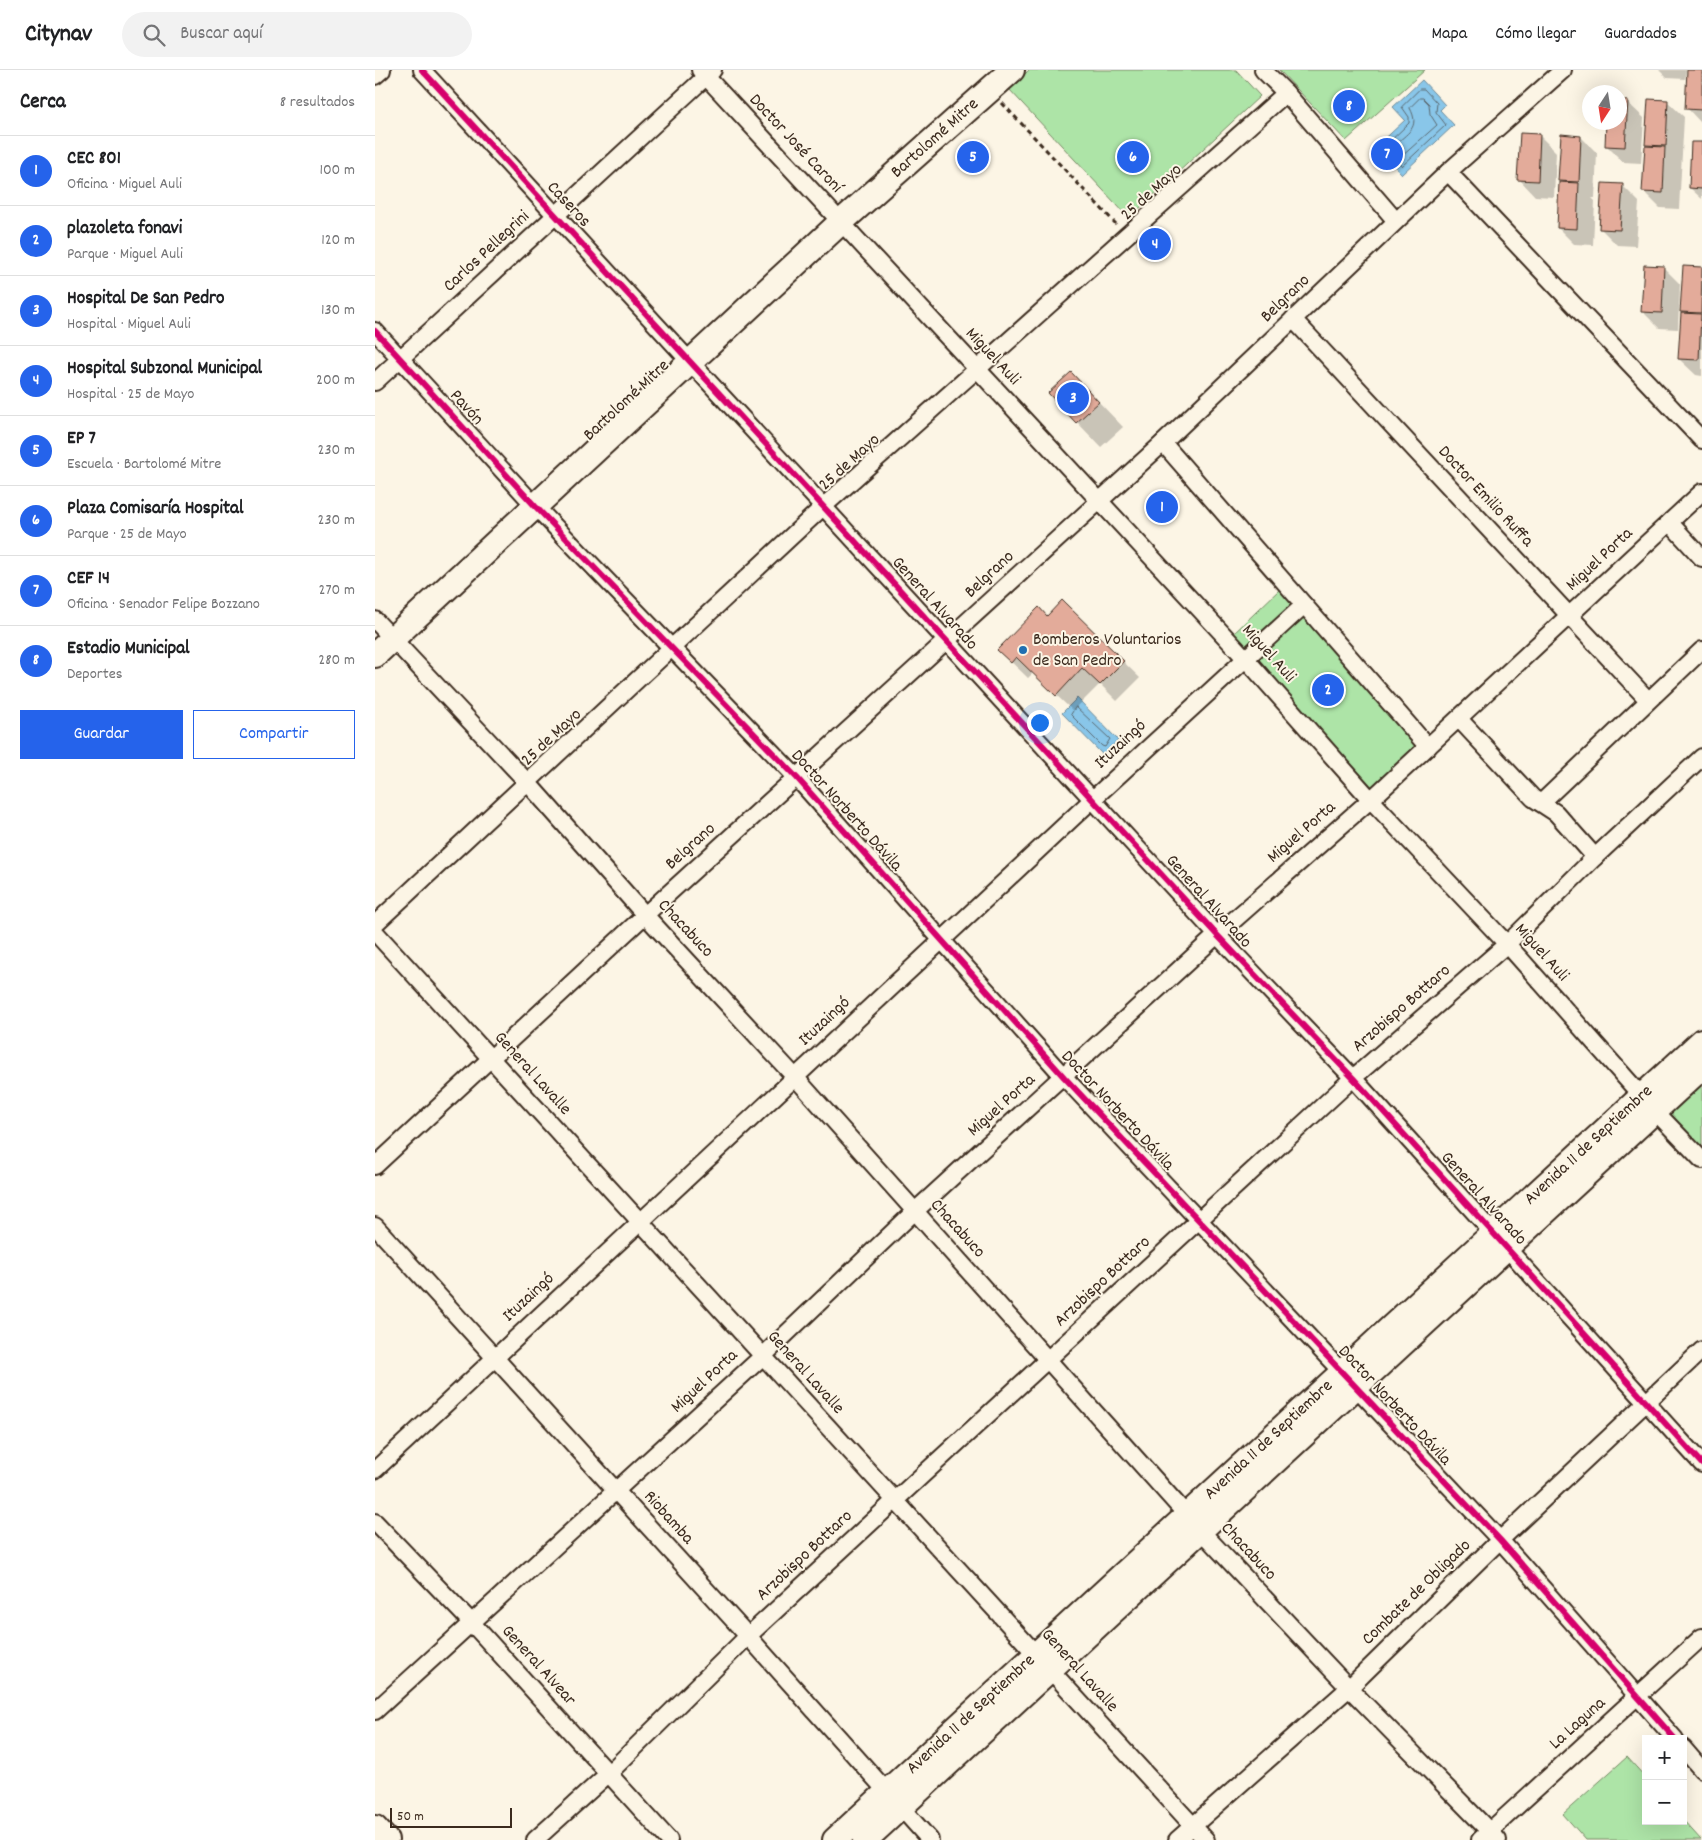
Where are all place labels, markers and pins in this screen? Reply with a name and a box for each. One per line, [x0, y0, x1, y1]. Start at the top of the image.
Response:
pin: 8 [1333, 87, 1365, 125]
pin: 7 [1371, 135, 1403, 173]
pin: 5 [957, 138, 989, 176]
pin: 6 [1117, 138, 1149, 176]
pin: 4 [1139, 225, 1171, 263]
pin: 3 [1057, 379, 1089, 417]
pin: 1 [1146, 488, 1178, 526]
place label: Bomberos Voluntarios de San Pedro [1033, 628, 1182, 674]
marker: Bomberos Voluntarios de San Pedro [1017, 644, 1029, 656]
pin: 2 [1312, 671, 1344, 709]

